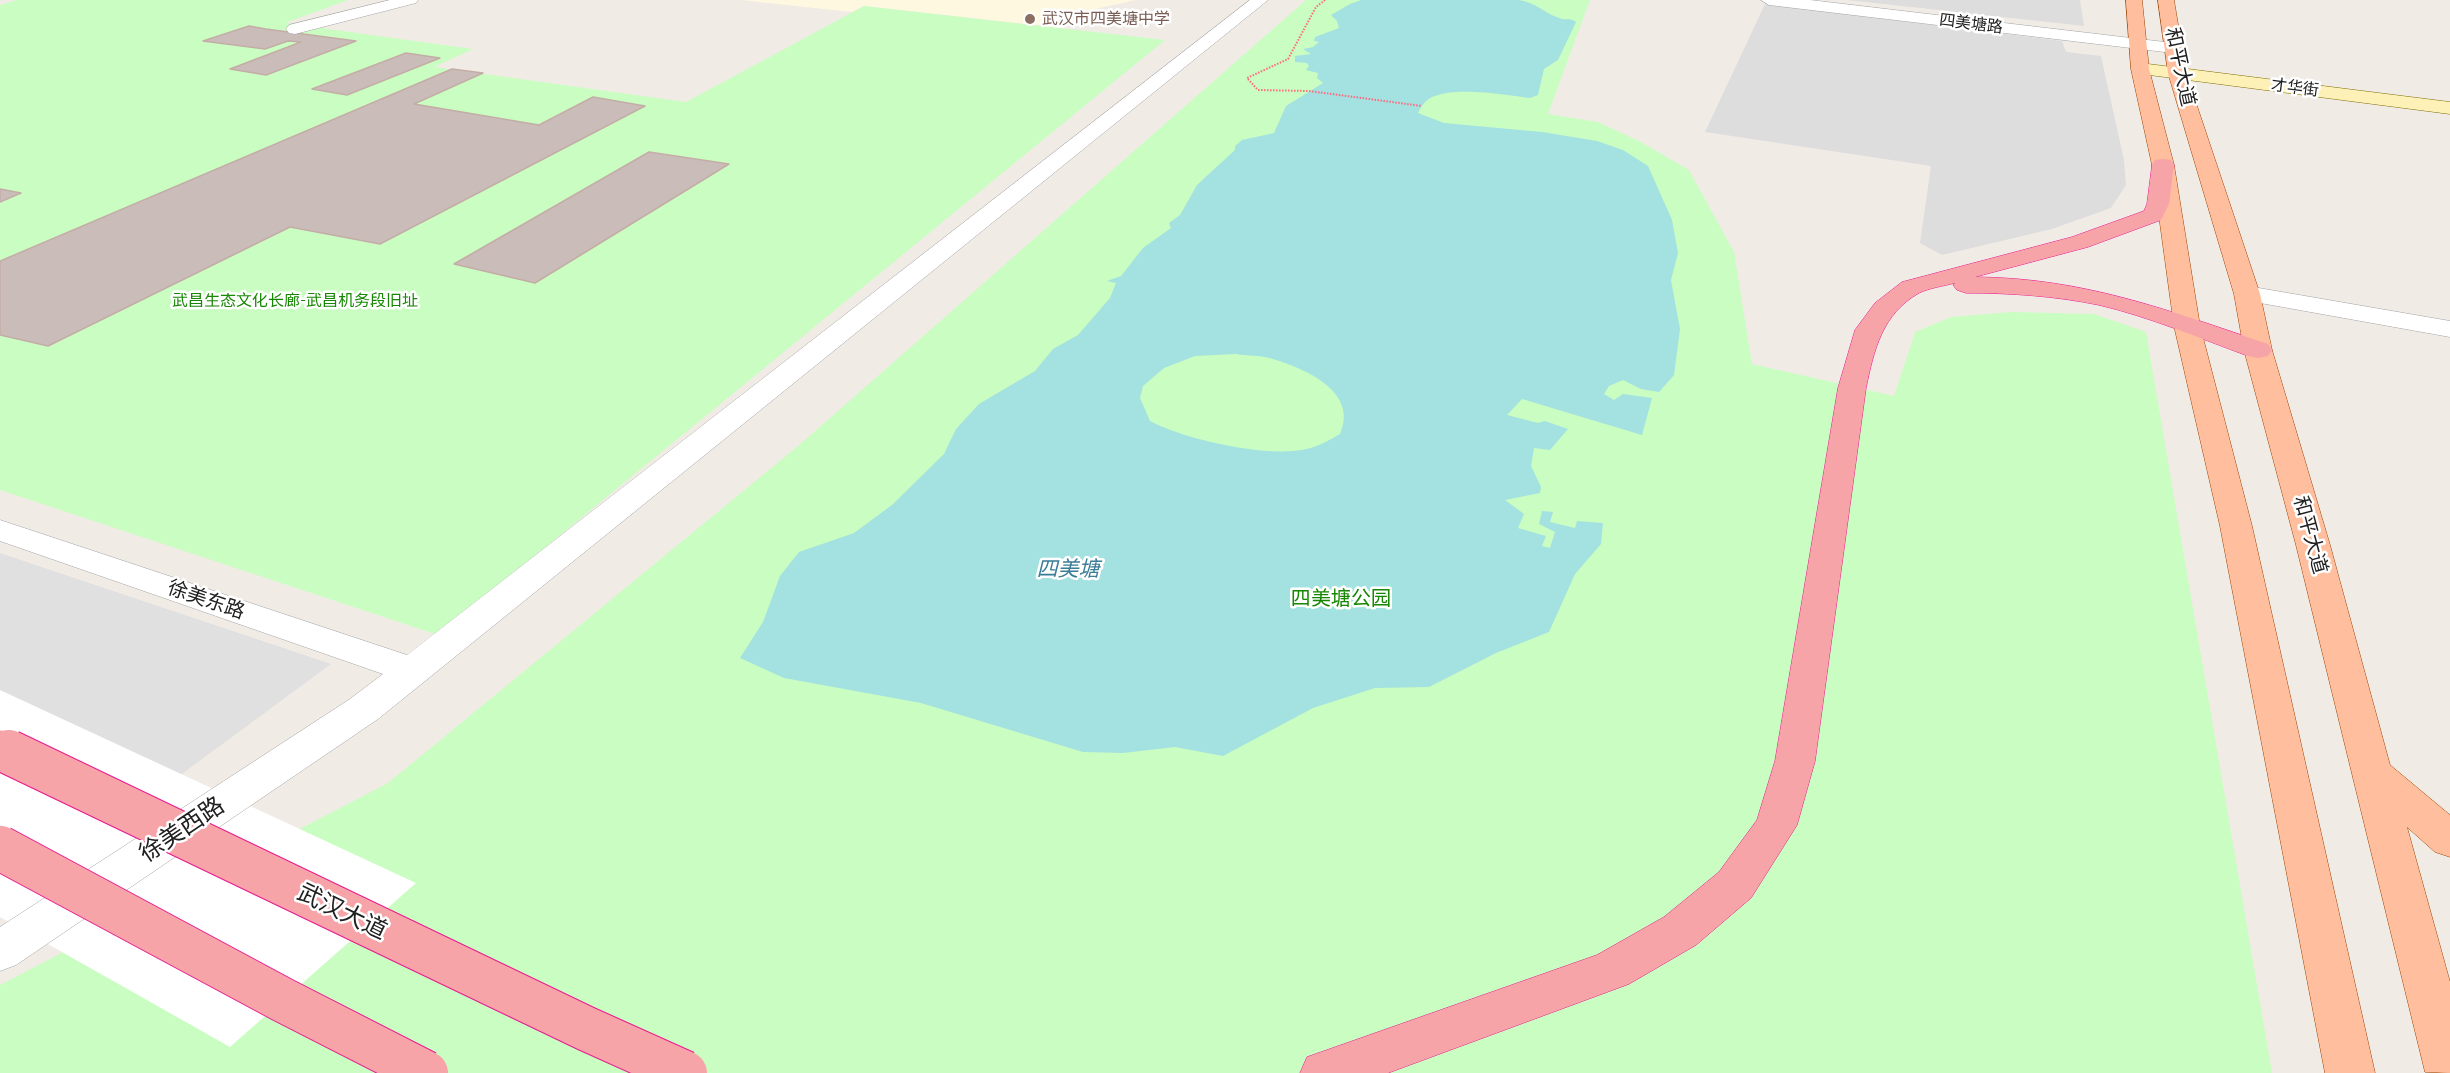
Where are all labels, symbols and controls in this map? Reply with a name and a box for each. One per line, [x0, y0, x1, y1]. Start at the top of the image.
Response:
place label: 武汉市四美塘中学 [1042, 9, 1170, 29]
street label: 四美塘路 [1938, 11, 2004, 37]
marker: 武汉市四美塘中学 [1023, 12, 1037, 26]
street label: 和平大道 [2160, 25, 2200, 109]
street label: 才华街 [2270, 76, 2320, 100]
park label: 武昌生态文化长廊-武昌机务段旧址 [172, 291, 418, 311]
street label: 和平大道 [2288, 493, 2332, 577]
water label: 四美塘 [1037, 557, 1099, 583]
street label: 徐美东路 [164, 576, 248, 624]
park label: 四美塘公园 [1291, 587, 1391, 611]
street label: 徐美西路 [134, 791, 230, 869]
street label: 武汉大道 [293, 878, 391, 946]

